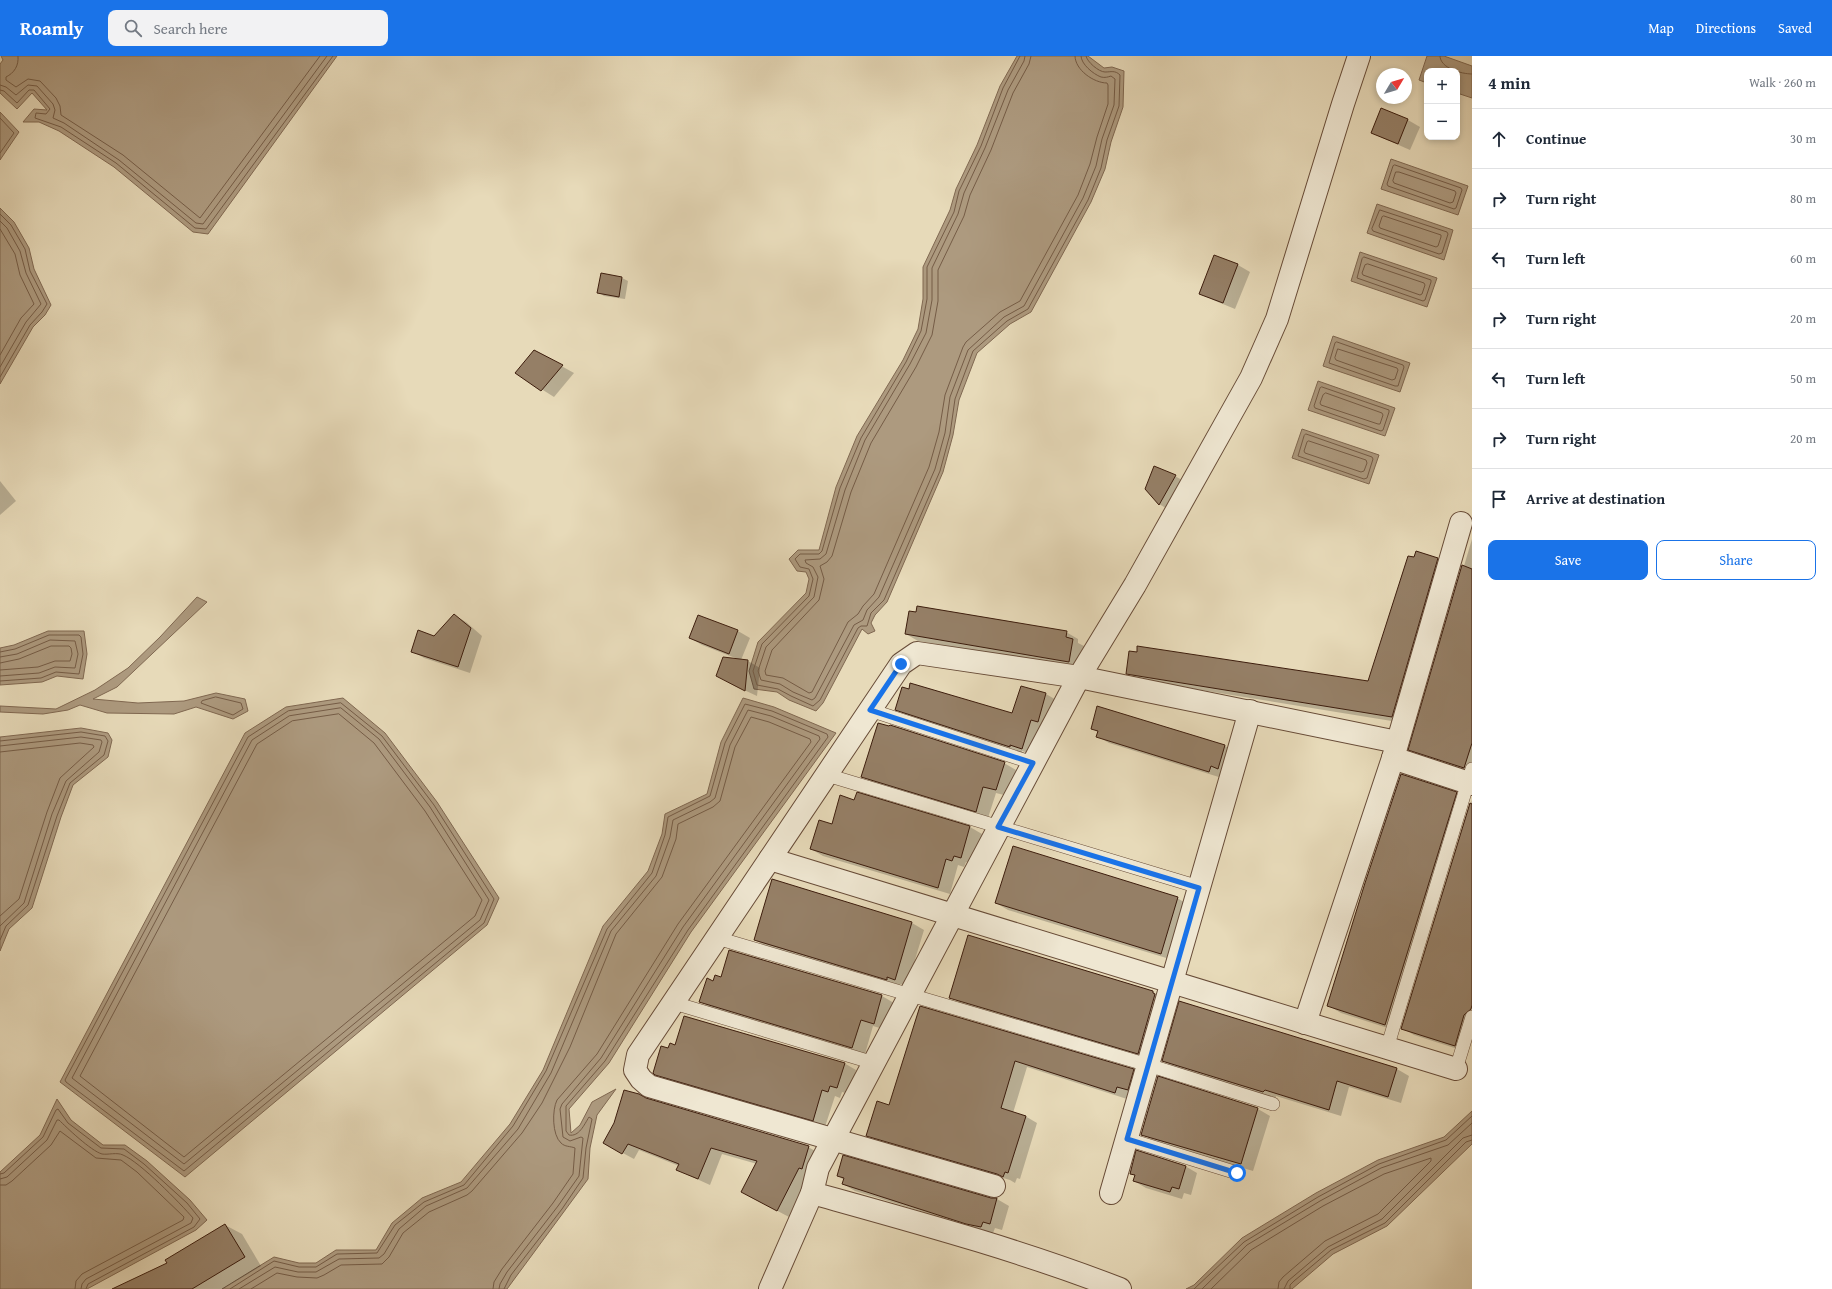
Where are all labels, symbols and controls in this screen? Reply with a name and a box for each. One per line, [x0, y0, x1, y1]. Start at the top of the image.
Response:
search box [108, 10, 388, 46]
text: Roamly [20, 14, 84, 42]
icon: search [122, 17, 144, 39]
text: Search here [154, 18, 228, 39]
text: Map [1648, 18, 1674, 38]
text: Directions [1696, 18, 1756, 38]
text: Saved [1778, 18, 1812, 38]
north arrow [1376, 68, 1412, 104]
map controls [1424, 68, 1460, 140]
button: + [1424, 68, 1460, 104]
text: 4 min [1488, 70, 1530, 95]
text: Walk · 260 m [1749, 73, 1816, 92]
button: − [1424, 104, 1460, 140]
icon: ahead [1488, 128, 1510, 150]
text: Continue [1526, 128, 1587, 149]
text: 30 m [1790, 129, 1816, 148]
icon: right [1488, 188, 1510, 210]
text: Turn right [1526, 188, 1597, 209]
text: 80 m [1790, 189, 1816, 208]
icon: left [1488, 248, 1510, 270]
text: Turn left [1526, 248, 1585, 269]
text: 60 m [1790, 249, 1816, 268]
icon: right [1488, 308, 1510, 330]
text: Turn right [1526, 308, 1597, 329]
text: 20 m [1790, 309, 1816, 328]
icon: left [1488, 368, 1510, 390]
text: Turn left [1526, 368, 1585, 389]
text: 50 m [1790, 369, 1816, 388]
icon: right [1488, 428, 1510, 450]
text: Turn right [1526, 428, 1597, 449]
text: 20 m [1790, 429, 1816, 448]
icon: arrive [1488, 488, 1510, 510]
text: Arrive at destination [1526, 488, 1665, 509]
button: Save [1488, 540, 1648, 580]
button: Share [1656, 540, 1816, 580]
route end [892, 655, 910, 673]
route start [1228, 1164, 1246, 1182]

